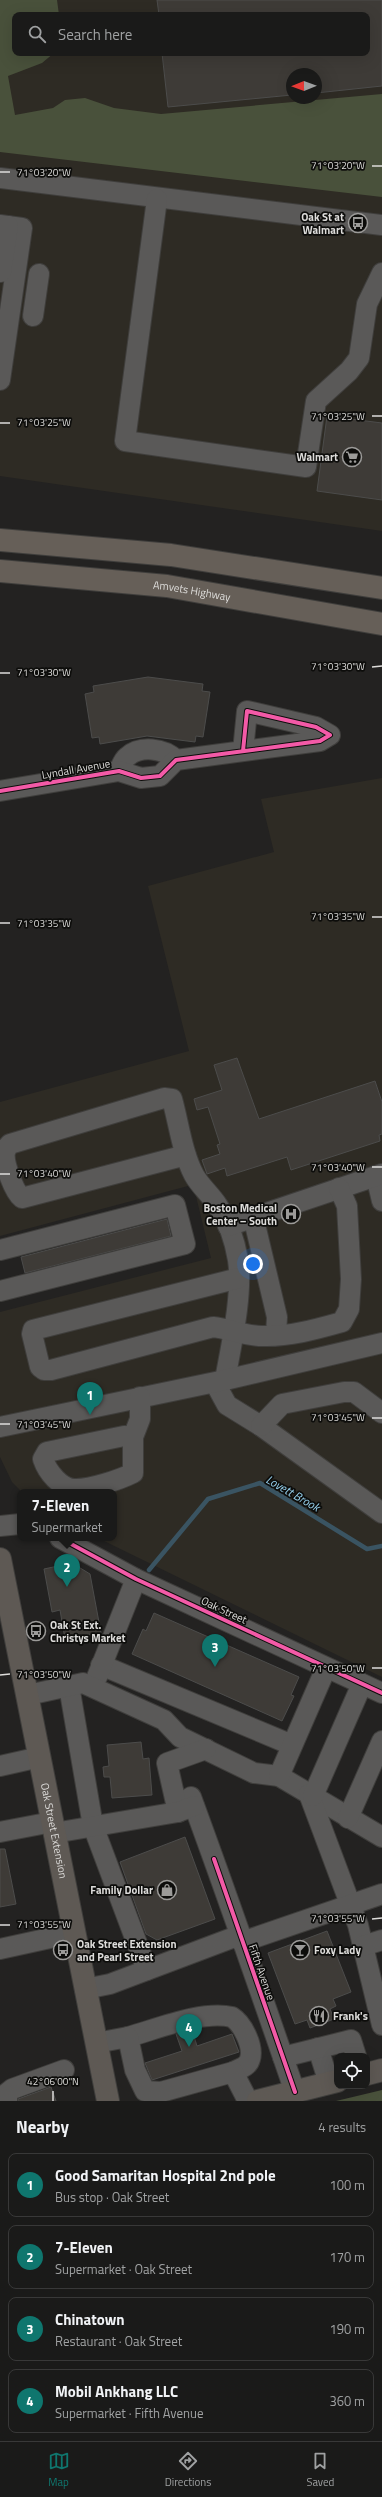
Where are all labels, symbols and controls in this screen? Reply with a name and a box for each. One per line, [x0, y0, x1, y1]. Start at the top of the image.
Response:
search box [12, 12, 370, 56]
icon: search [26, 23, 48, 45]
text: Search here [58, 23, 132, 46]
north arrow [286, 68, 322, 104]
text: 71°03'20"W [311, 158, 365, 173]
text: 71°03'20"W [17, 165, 71, 180]
place label: Oak St at Walmart [301, 209, 344, 238]
bus stop icon: Oak St at Walmart [347, 212, 369, 234]
text: 71°03'25"W [311, 409, 365, 424]
text: 71°03'25"W [17, 415, 71, 430]
supermarket icon: Walmart [341, 446, 363, 468]
place label: Walmart [296, 449, 338, 465]
street label: Amvets Highway [152, 577, 233, 605]
text: 71°03'30"W [311, 659, 365, 674]
text: 71°03'30"W [17, 665, 71, 680]
street label: Lyndall Avenue [41, 755, 112, 783]
text: 71°03'35"W [311, 909, 365, 924]
text: 71°03'35"W [17, 916, 71, 931]
text: 71°03'40"W [311, 1160, 365, 1175]
text: 71°03'40"W [17, 1166, 71, 1181]
place label: Boston Medical Center – South [204, 1200, 277, 1229]
hospital icon: Boston Medical Center – South [280, 1203, 302, 1225]
your location [243, 1254, 263, 1274]
pin: 1 [77, 1382, 103, 1415]
text: 71°03'45"W [311, 1410, 365, 1425]
text: 71°03'45"W [17, 1417, 71, 1432]
water label: Lovett Brook [262, 1470, 325, 1517]
popup [17, 1489, 117, 1541]
text: 7-Eleven [32, 1494, 89, 1517]
text: Supermarket [32, 1517, 102, 1537]
pin: 2 [54, 1554, 80, 1587]
street label: Oak Street [198, 1592, 250, 1628]
place label: Oak St Ext. Christys Market [50, 1617, 126, 1646]
bus stop icon: Oak St Ext. Christys Market [25, 1620, 47, 1642]
pin: 3 [202, 1634, 228, 1667]
text: 71°03'50"W [311, 1661, 365, 1676]
text: 71°03'50"W [17, 1667, 71, 1682]
street label: Oak Street Extension [37, 1782, 71, 1880]
shop icon: Family Dollar [156, 1879, 178, 1901]
place label: Family Dollar [90, 1882, 153, 1898]
text: 71°03'55"W [311, 1911, 365, 1926]
text: 71°03'55"W [17, 1917, 71, 1932]
place label: Oak Street Extension and Pearl Street [77, 1936, 177, 1965]
bus stop icon: Oak Street Extension and Pearl Street [52, 1939, 74, 1961]
bar icon: Foxy Lady [289, 1939, 311, 1961]
street label: Fifth Avenue [245, 1942, 279, 2003]
place label: Foxy Lady [314, 1942, 361, 1958]
restaurant icon: Frank's [308, 2005, 330, 2027]
place label: Frank's [333, 2008, 368, 2024]
pin: 4 [176, 2014, 202, 2047]
map controls [334, 2053, 370, 2089]
button: locate [334, 2053, 370, 2089]
text: 42°06'00"N [27, 2074, 79, 2089]
text: Nearby [16, 2114, 69, 2140]
text: 4 results [318, 2117, 366, 2137]
text: Good Samaritan Hospital 2nd pole [55, 2164, 276, 2187]
text: 1 [26, 2175, 34, 2195]
text: 100 m [329, 2175, 365, 2195]
text: Bus stop · Oak Street [55, 2187, 169, 2207]
text: 7-Eleven [55, 2236, 113, 2259]
text: 2 [26, 2247, 34, 2267]
text: 170 m [329, 2247, 365, 2267]
text: Supermarket · Oak Street [55, 2259, 192, 2279]
text: Chinatown [55, 2308, 125, 2331]
text: 3 [26, 2319, 34, 2339]
text: 190 m [329, 2319, 365, 2339]
text: Restaurant · Oak Street [55, 2331, 182, 2351]
text: Mobil Ankhang LLC [55, 2380, 178, 2403]
text: 4 [26, 2391, 34, 2411]
text: 360 m [329, 2391, 365, 2411]
text: Supermarket · Fifth Avenue [55, 2403, 204, 2423]
tab: Map [48, 2450, 70, 2490]
tab: Directions [165, 2450, 211, 2490]
tab: Saved [306, 2450, 334, 2490]

